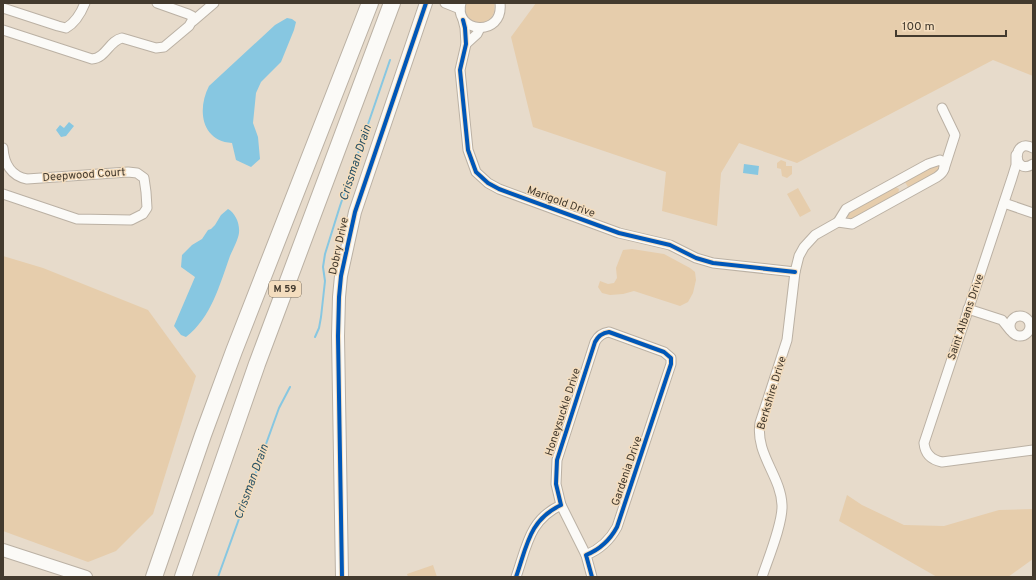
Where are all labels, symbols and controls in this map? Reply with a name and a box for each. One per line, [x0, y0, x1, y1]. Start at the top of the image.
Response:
scale bar [896, 12, 1006, 38]
text: 100 m [902, 19, 935, 35]
water label: Crissman Drain [336, 123, 376, 203]
street label: Deepwood Court [42, 165, 126, 185]
street label: Marigold Drive [525, 183, 597, 221]
street label: Dobry Drive [326, 216, 352, 276]
street label: Saint Albans Drive [945, 272, 987, 362]
road number: M 59 [269, 281, 301, 297]
street label: Berkshire Drive [754, 355, 790, 431]
street label: Honeysuckle Drive [542, 366, 584, 458]
street label: Gardenia Drive [608, 434, 646, 508]
water label: Crissman Drain [231, 442, 273, 522]

